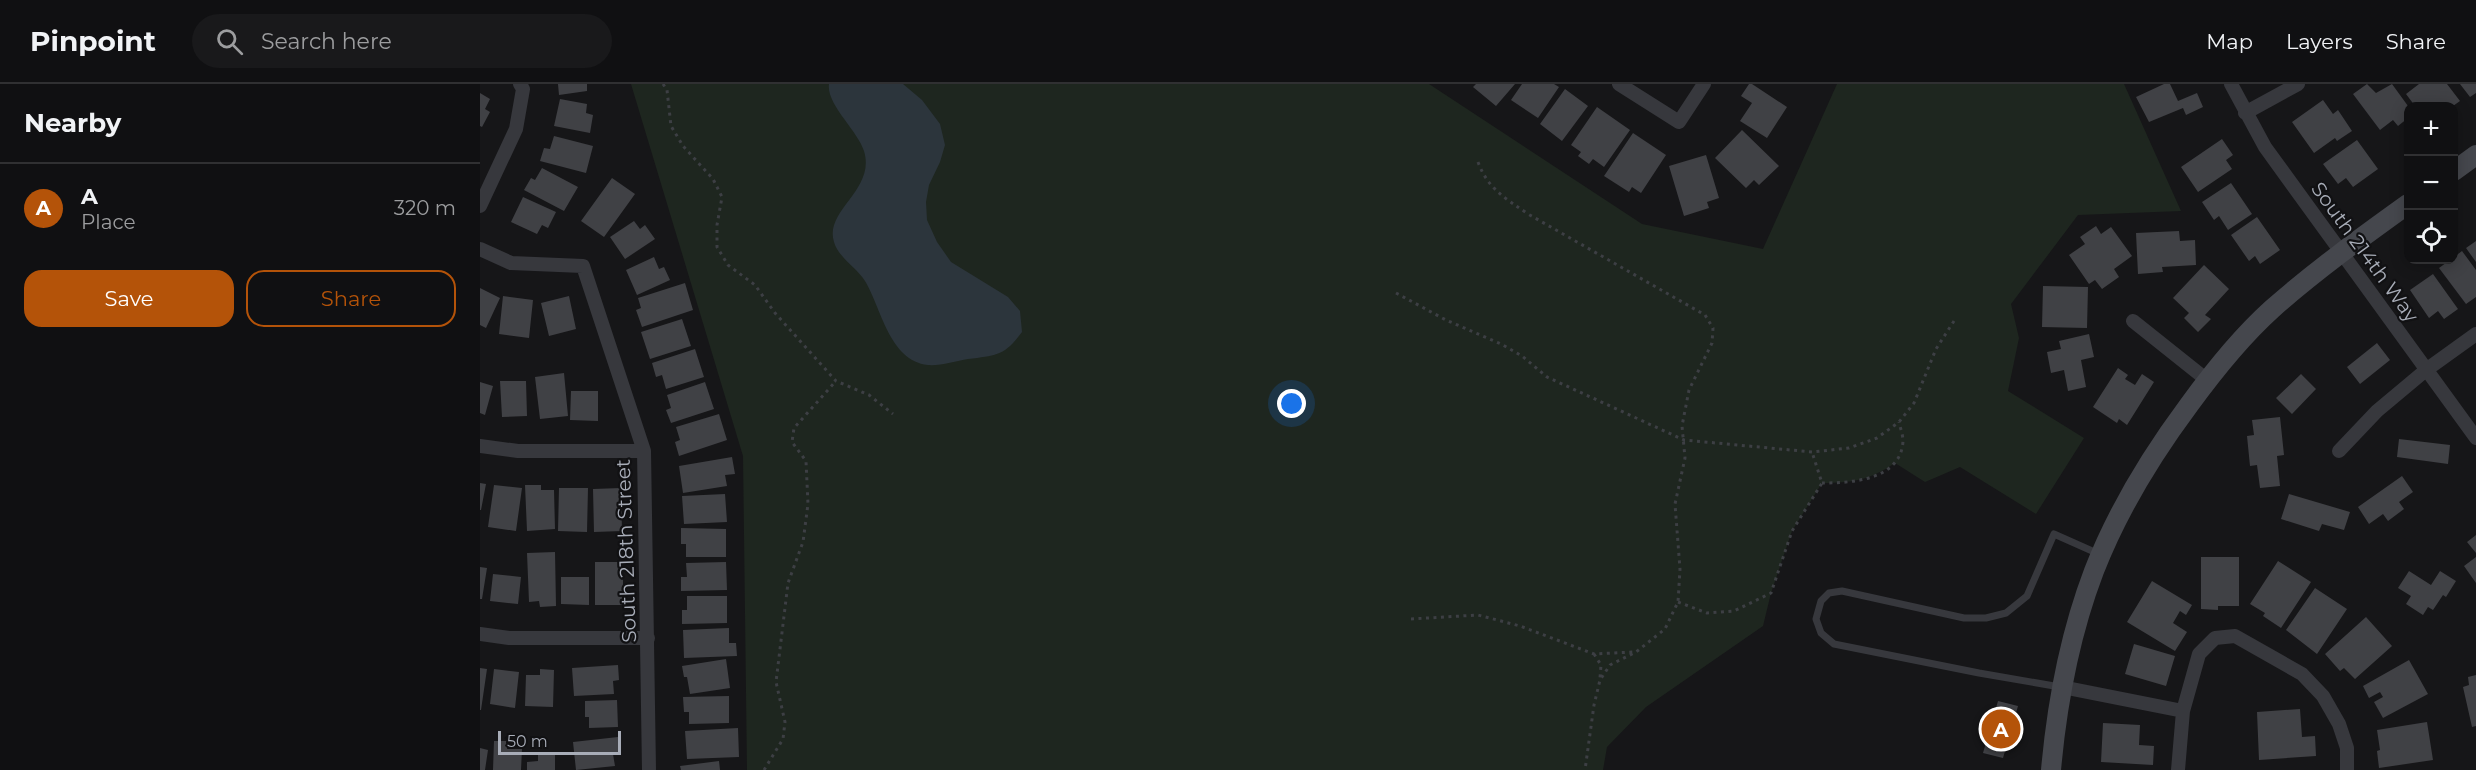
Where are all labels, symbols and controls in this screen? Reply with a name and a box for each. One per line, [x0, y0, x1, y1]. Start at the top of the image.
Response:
search box [192, 14, 612, 68]
text: Pinpoint [30, 24, 156, 58]
icon: search [213, 25, 246, 58]
text: Search here [261, 28, 392, 55]
text: Map [2206, 29, 2253, 54]
text: Layers [2286, 29, 2353, 54]
text: Share [2386, 29, 2446, 54]
map controls [2404, 102, 2458, 264]
button: + [2404, 102, 2458, 156]
text: Nearby [24, 107, 121, 139]
button: − [2404, 156, 2458, 210]
street label: South 214th Way [2306, 177, 2424, 327]
text: A [81, 183, 98, 210]
text: A [36, 196, 51, 220]
text: 320 m [394, 196, 456, 220]
text: Place [81, 210, 136, 234]
button: locate [2404, 210, 2458, 264]
button: Save [24, 270, 234, 327]
button: Share [246, 270, 456, 327]
your location [1277, 389, 1306, 418]
street label: South 218th Street [611, 459, 641, 643]
pin: A [1982, 706, 2020, 752]
scale bar [498, 728, 621, 756]
text: 50 m [507, 732, 548, 751]

